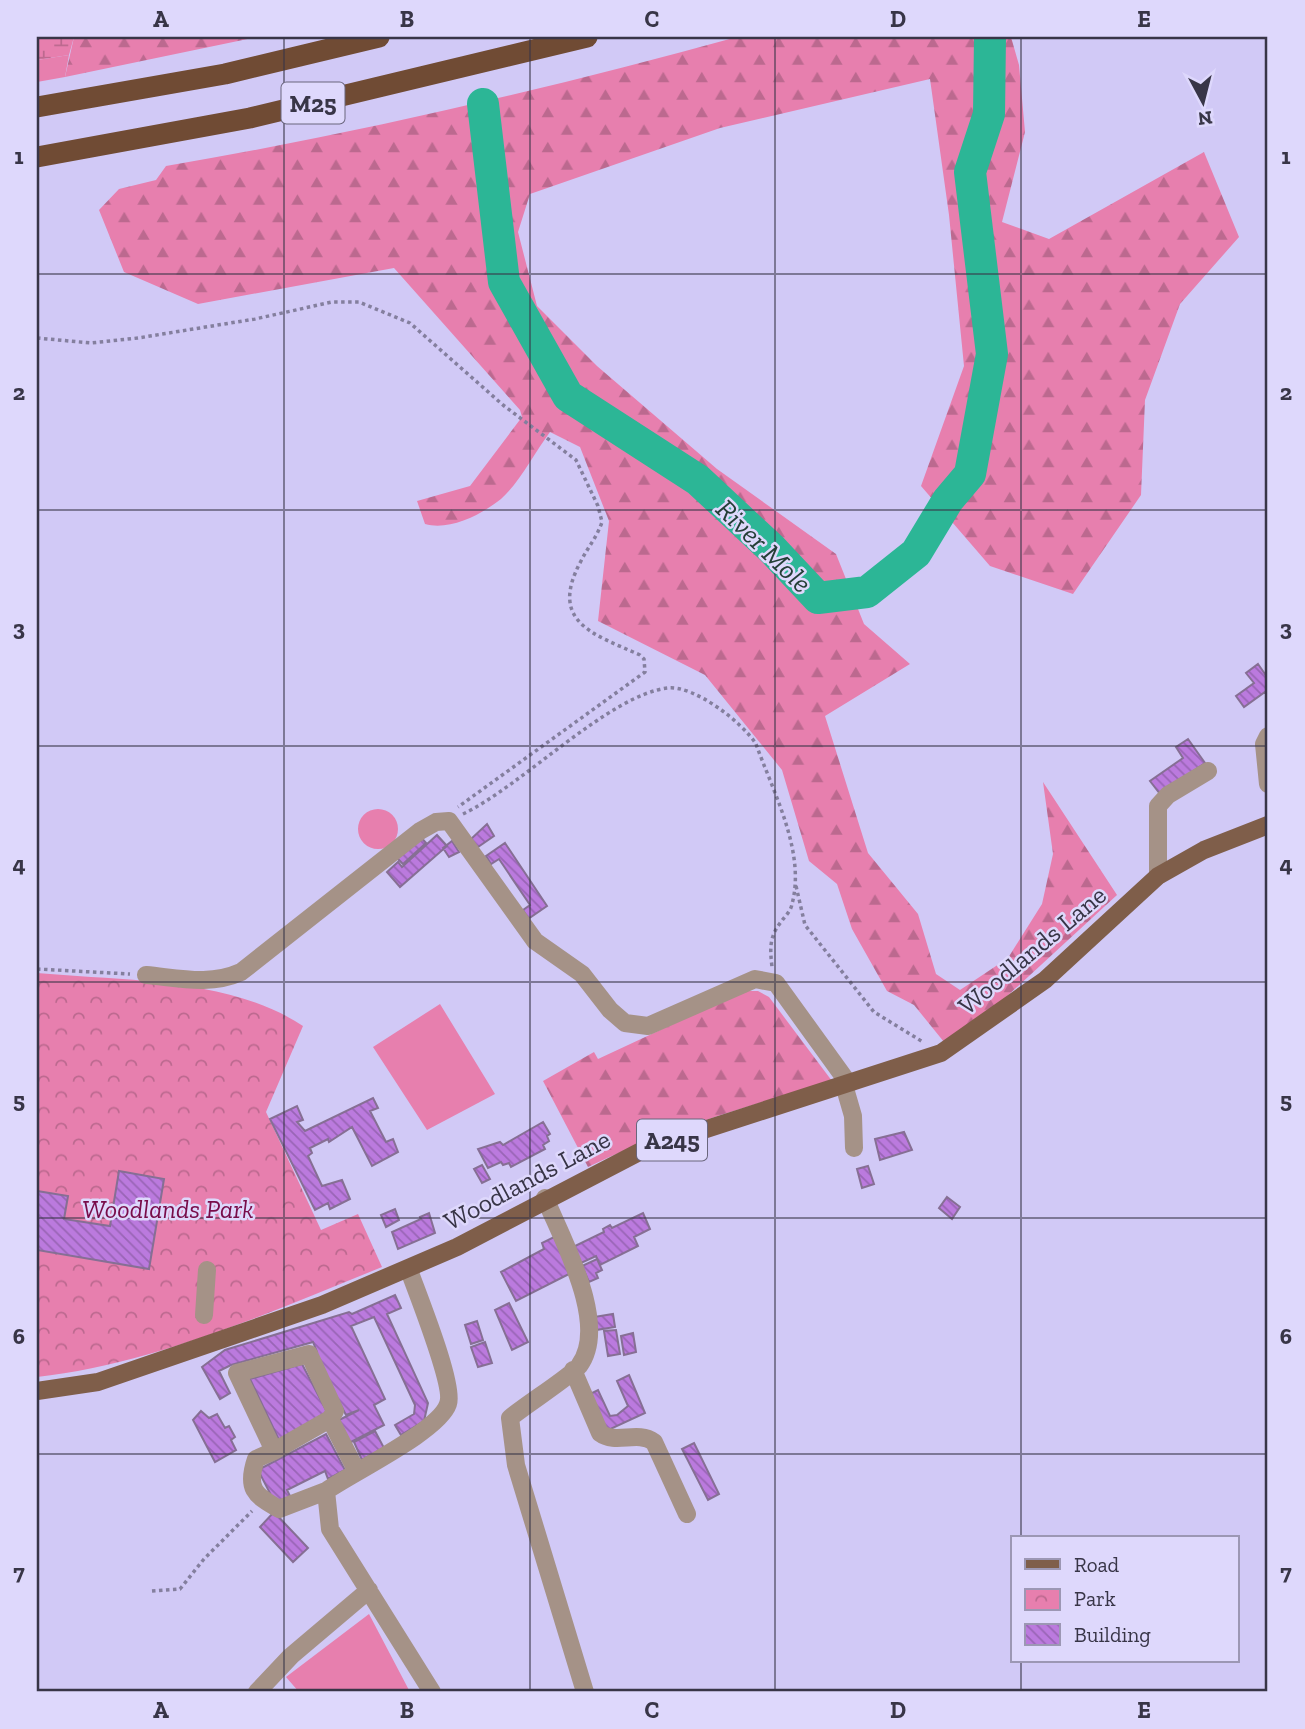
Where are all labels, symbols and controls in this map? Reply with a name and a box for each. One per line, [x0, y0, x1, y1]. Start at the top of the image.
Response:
text: A [153, 5, 169, 33]
text: B [400, 5, 414, 33]
text: C [645, 5, 659, 33]
text: D [890, 5, 906, 33]
text: E [1137, 5, 1151, 33]
north arrow [1168, 66, 1238, 136]
road number: M25 [282, 82, 344, 124]
text: N [1196, 106, 1214, 131]
text: 1 [14, 142, 24, 170]
text: 1 [1281, 142, 1291, 170]
text: 2 [13, 378, 25, 406]
text: 2 [1280, 378, 1292, 406]
water label: River Mole [709, 492, 819, 600]
text: 3 [13, 614, 25, 642]
text: 3 [1280, 614, 1292, 642]
text: 4 [12, 850, 26, 878]
text: 4 [1279, 850, 1293, 878]
street label: Woodlands Lane [951, 879, 1113, 1021]
text: 5 [13, 1086, 25, 1114]
text: 5 [1280, 1086, 1292, 1114]
road number: A245 [637, 1120, 707, 1160]
street label: Woodlands Lane [438, 1123, 616, 1237]
park label: Woodlands Park [82, 1193, 254, 1225]
text: 6 [13, 1322, 25, 1350]
text: 6 [1280, 1322, 1292, 1350]
legend [1011, 1536, 1238, 1662]
text: Road [1074, 1552, 1120, 1577]
text: 7 [13, 1558, 25, 1586]
text: 7 [1280, 1558, 1292, 1586]
text: Park [1074, 1586, 1116, 1611]
text: Building [1074, 1622, 1151, 1647]
text: A [153, 1696, 169, 1724]
text: B [400, 1696, 414, 1724]
text: C [645, 1696, 659, 1724]
text: D [890, 1696, 906, 1724]
text: E [1137, 1696, 1151, 1724]

